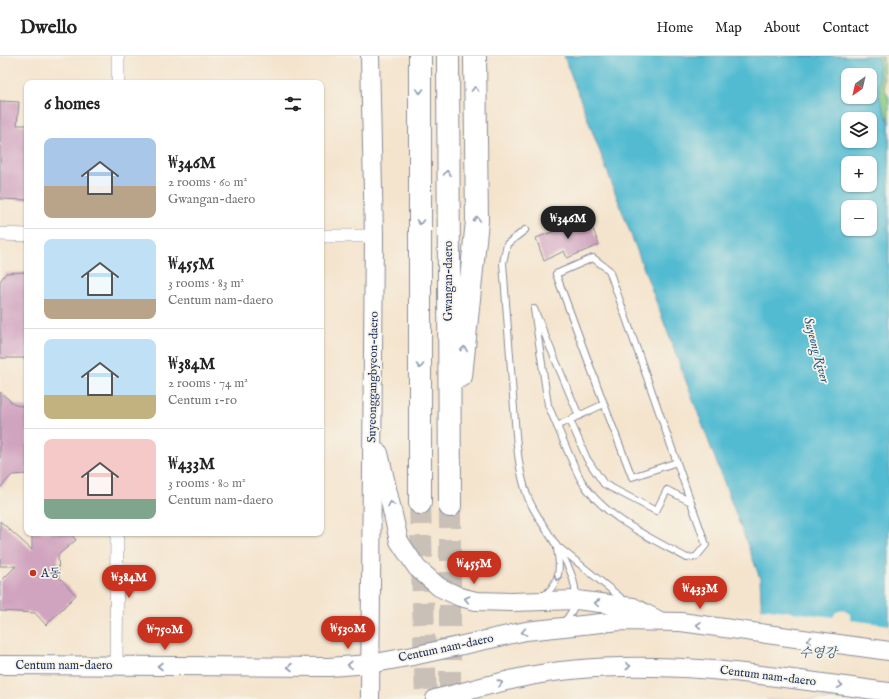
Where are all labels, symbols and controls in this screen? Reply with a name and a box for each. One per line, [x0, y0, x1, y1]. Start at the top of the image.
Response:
text: Dwello [20, 16, 77, 40]
text: Home [657, 19, 693, 37]
text: Map [715, 19, 742, 37]
text: About [764, 19, 800, 37]
text: Contact [822, 19, 869, 37]
north arrow [841, 68, 877, 104]
map controls [841, 68, 877, 236]
one-way arrow [471, 86, 480, 92]
one-way arrow [416, 88, 424, 94]
icon: filters [282, 93, 304, 115]
text: 6 homes [44, 94, 100, 115]
button: layers [841, 112, 877, 148]
text: ₩346M [168, 153, 216, 174]
icon: home [76, 154, 124, 202]
button: + [841, 156, 877, 192]
one-way arrow [443, 170, 451, 176]
text: 2 rooms · 60 m² [168, 174, 247, 191]
text: Gwangan-daero [168, 191, 255, 208]
button: − [841, 200, 877, 236]
pin: ₩346M [540, 206, 596, 240]
text: ₩346M [550, 210, 586, 227]
one-way arrow [473, 216, 481, 222]
one-way arrow [416, 219, 424, 225]
street label: Gwangan-daero [441, 240, 456, 321]
text: ₩455M [168, 254, 215, 275]
icon: home [76, 255, 124, 303]
text: 3 rooms · 83 m² [168, 275, 244, 292]
text: Centum nam-daero [168, 292, 273, 309]
street label: Suyeonggangbyeon-daero [364, 311, 382, 443]
water label: Suyeong River [798, 315, 833, 386]
one-way arrow [459, 346, 468, 352]
text: ₩384M [168, 354, 215, 375]
icon: home [76, 355, 124, 403]
one-way arrow [416, 363, 424, 369]
text: 2 rooms · 74 m² [168, 375, 248, 392]
text: Centum 1-ro [168, 392, 237, 409]
text: ₩433M [168, 454, 215, 475]
icon: home [76, 455, 124, 503]
text: 3 rooms · 80 m² [168, 475, 246, 492]
text: Centum nam-daero [168, 492, 273, 509]
one-way arrow [387, 501, 395, 507]
pin: ₩455M [446, 551, 502, 585]
text: ₩455M [456, 555, 492, 572]
pin: ₩384M [101, 565, 157, 599]
place label: A동 [40, 566, 61, 581]
marker: A동 [28, 568, 38, 578]
text: ₩384M [111, 569, 147, 586]
one-way arrow [553, 574, 561, 581]
pin: ₩433M [672, 576, 728, 610]
text: ₩433M [682, 580, 718, 597]
one-way arrow [464, 595, 470, 603]
one-way arrow [594, 598, 600, 607]
pin: ₩530M [320, 616, 376, 650]
pin: ₩750M [137, 617, 193, 651]
text: ₩530M [330, 620, 366, 637]
text: ₩750M [146, 621, 184, 638]
one-way arrow [696, 621, 702, 630]
one-way arrow [521, 627, 527, 636]
street label: Centum nam-daero [397, 630, 496, 665]
one-way arrow [806, 636, 812, 645]
water label: 수영강 [799, 645, 839, 662]
street label: Centum nam-daero [15, 658, 113, 673]
one-way arrow [346, 661, 353, 670]
one-way arrow [157, 662, 163, 670]
one-way arrow [625, 662, 631, 671]
one-way arrow [287, 663, 293, 671]
street label: Centum nam-daero [719, 663, 818, 689]
one-way arrow [497, 680, 503, 688]
one-way arrow [837, 680, 843, 689]

